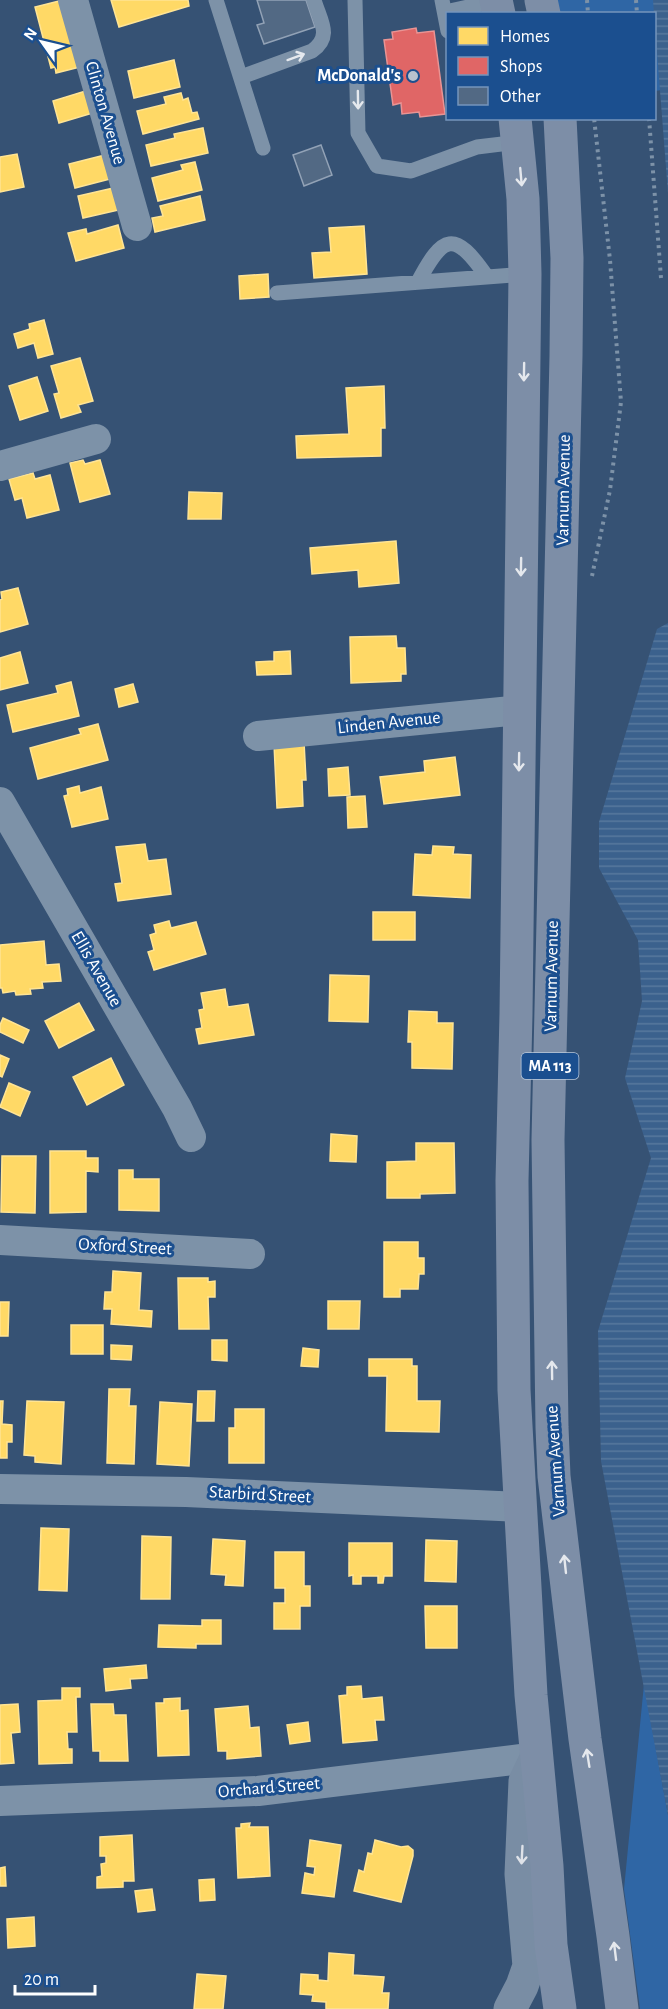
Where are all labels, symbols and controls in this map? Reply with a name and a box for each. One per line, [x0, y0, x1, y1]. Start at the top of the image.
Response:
north arrow [12, 12, 72, 72]
legend [446, 12, 656, 120]
text: N [21, 25, 40, 43]
text: Homes [500, 28, 550, 46]
one-way arrow [286, 51, 304, 62]
text: Shops [500, 58, 542, 76]
street label: Clinton Avenue [82, 59, 128, 167]
place label: McDonald's [317, 67, 401, 85]
marker: McDonald's [406, 69, 420, 83]
text: Other [500, 88, 541, 106]
one-way arrow [352, 90, 363, 110]
one-way arrow [516, 166, 527, 186]
one-way arrow [518, 361, 530, 381]
street label: Varnum Avenue [554, 434, 574, 546]
one-way arrow [515, 556, 527, 576]
street label: Linden Avenue [337, 709, 441, 737]
one-way arrow [513, 751, 525, 771]
street label: Varnum Avenue [542, 920, 562, 1032]
street label: Ellis Avenue [67, 928, 125, 1010]
road number: MA 113 [522, 1053, 578, 1079]
street label: Oxford Street [78, 1236, 172, 1258]
one-way arrow [546, 1360, 558, 1380]
street label: Varnum Avenue [543, 1405, 569, 1517]
street label: Starbird Street [208, 1483, 312, 1507]
one-way arrow [559, 1555, 570, 1575]
one-way arrow [582, 1748, 593, 1768]
street label: Orchard Street [217, 1775, 321, 1801]
one-way arrow [516, 1844, 527, 1864]
one-way arrow [609, 1941, 620, 1961]
scale bar [15, 1958, 94, 1996]
text: 20 m [24, 1971, 59, 1989]

